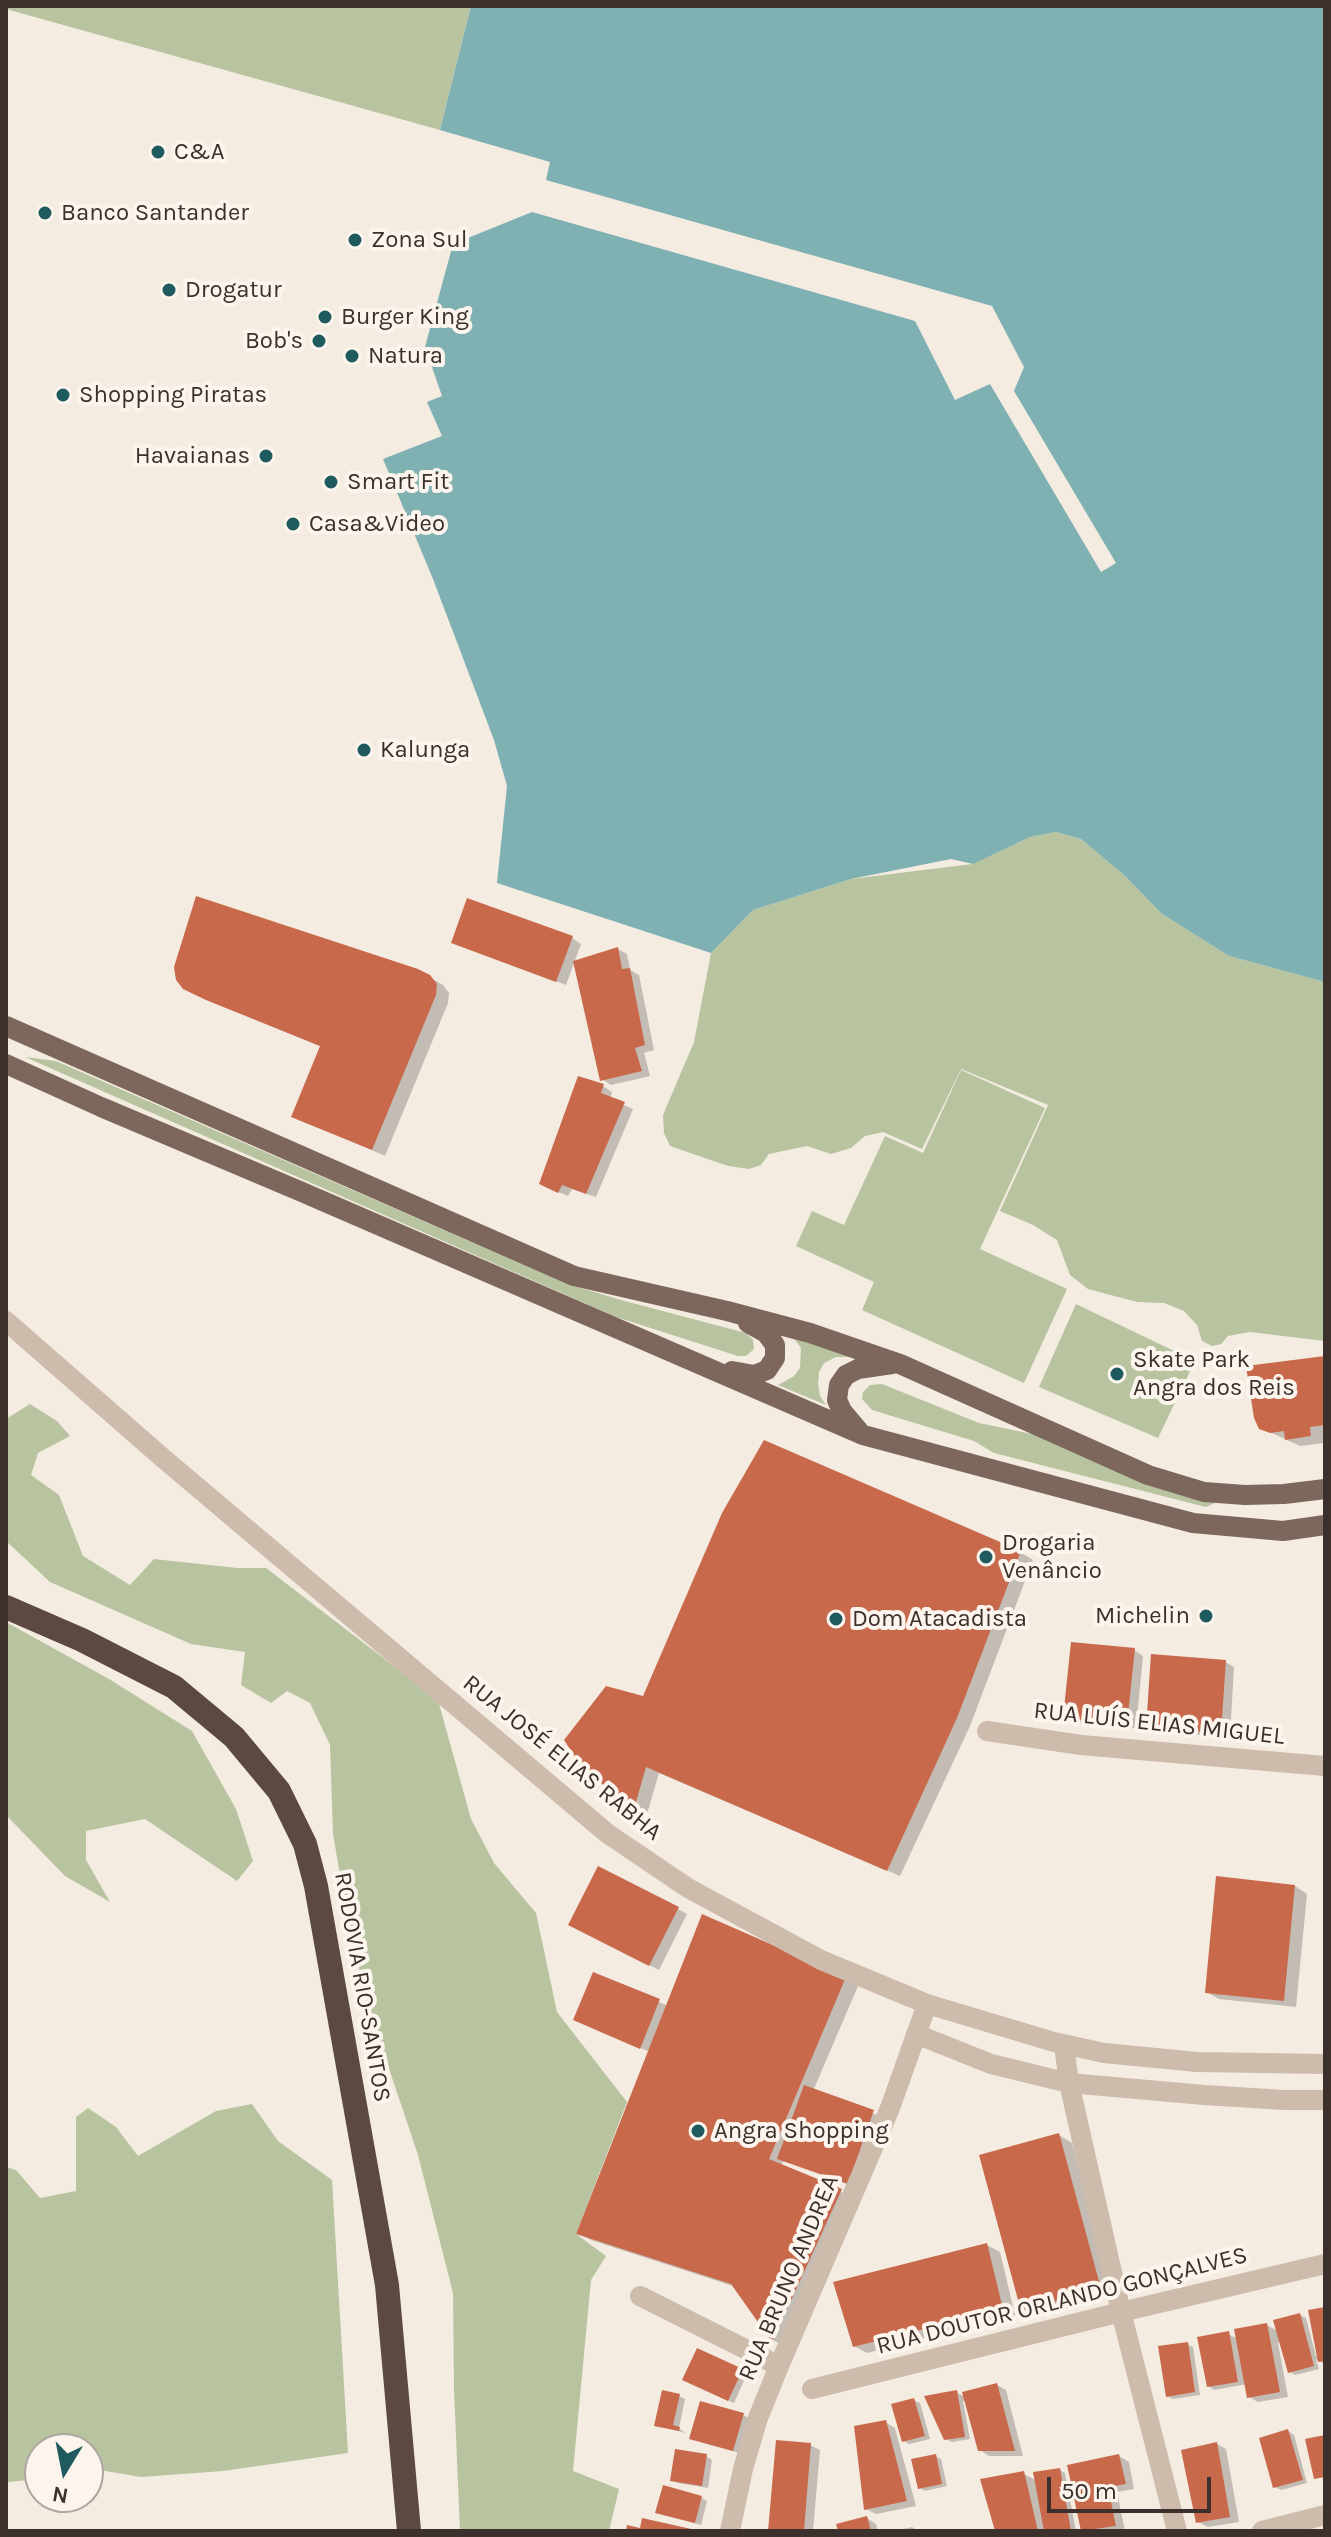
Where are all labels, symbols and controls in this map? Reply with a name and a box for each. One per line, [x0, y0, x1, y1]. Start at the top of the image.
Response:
place label: C&A [174, 138, 224, 166]
marker: C&A [149, 143, 167, 161]
place label: Banco Santander [61, 199, 249, 227]
marker: Banco Santander [36, 204, 54, 222]
place label: Zona Sul [371, 226, 467, 254]
marker: Zona Sul [346, 231, 364, 249]
place label: Drogatur [185, 276, 282, 304]
marker: Drogatur [160, 281, 178, 299]
place label: Burger King [341, 303, 469, 331]
marker: Burger King [316, 308, 334, 326]
place label: Bob's [245, 327, 303, 355]
marker: Bob's [310, 332, 328, 350]
place label: Natura [368, 342, 443, 370]
marker: Natura [343, 347, 361, 365]
place label: Shopping Piratas [79, 381, 267, 409]
marker: Shopping Piratas [54, 386, 72, 404]
place label: Havaianas [135, 442, 250, 470]
marker: Havaianas [257, 447, 275, 465]
place label: Smart Fit [347, 468, 449, 496]
marker: Smart Fit [322, 473, 340, 491]
place label: Casa&Video [309, 510, 445, 538]
marker: Casa&Video [284, 515, 302, 533]
place label: Kalunga [380, 736, 470, 764]
marker: Kalunga [355, 741, 373, 759]
place label: Skate Park Angra dos Reis [1133, 1346, 1295, 1402]
marker: Skate Park Angra dos Reis [1108, 1365, 1126, 1383]
place label: Drogaria Venâncio [1002, 1529, 1102, 1585]
marker: Drogaria Venâncio [977, 1548, 995, 1566]
place label: Michelin [1095, 1602, 1190, 1630]
place label: Dom Atacadista [852, 1605, 1027, 1633]
marker: Michelin [1197, 1607, 1215, 1625]
marker: Dom Atacadista [827, 1610, 845, 1628]
street label: RUA JOSÉ ELIAS RABHA [457, 1669, 667, 1847]
street label: RUA LUÍS ELIAS MIGUEL [1032, 1697, 1286, 1751]
street label: RODOVIA RIO-SANTOS [328, 1870, 396, 2104]
place label: Angra Shopping [714, 2117, 889, 2145]
marker: Angra Shopping [689, 2122, 707, 2140]
street label: RUA BRUNO ANDREA [733, 2171, 845, 2385]
street label: RUA DOUTOR ORLANDO GONÇALVES [874, 2241, 1250, 2361]
north arrow [24, 2433, 104, 2513]
scale bar [1051, 2461, 1215, 2511]
text: 50 m [1061, 2477, 1117, 2505]
text: N [50, 2480, 70, 2509]

